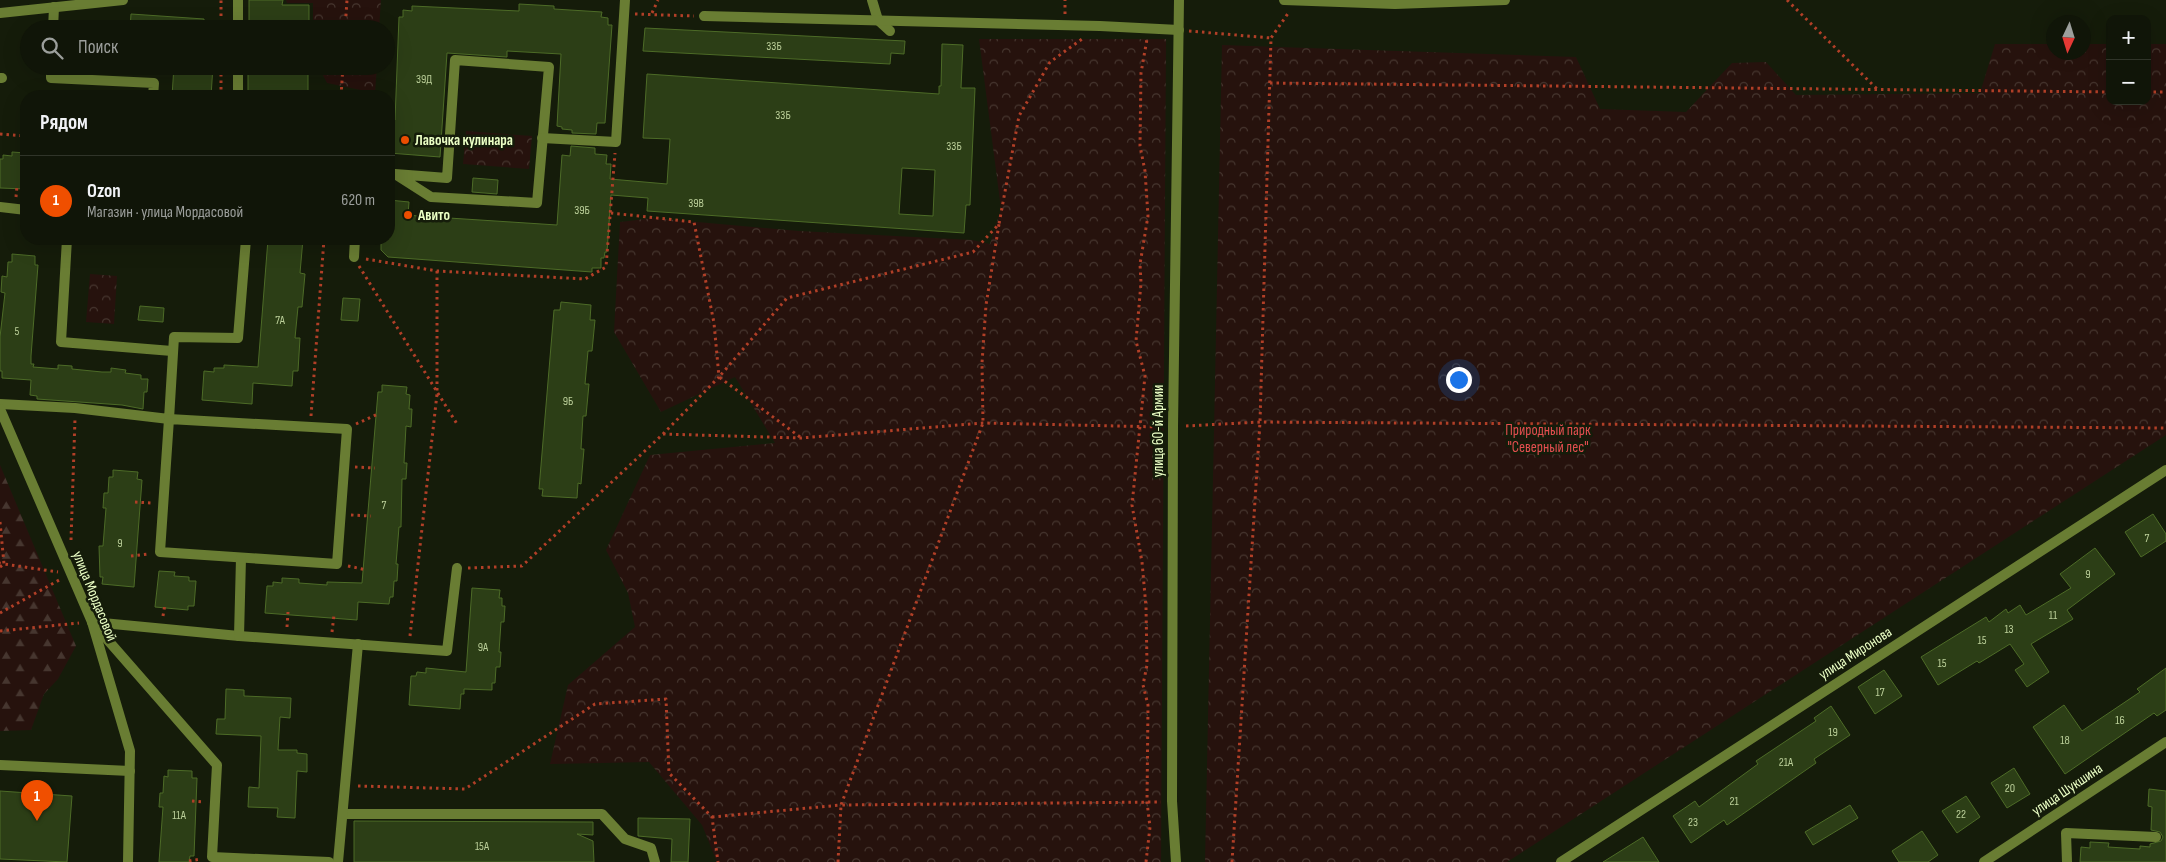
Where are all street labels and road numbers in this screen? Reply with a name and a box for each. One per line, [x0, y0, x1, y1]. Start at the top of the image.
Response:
street label: улица 60-й Армии [1149, 385, 1168, 477]
street label: улица Мордасовой [68, 548, 121, 644]
street label: улица Миронова [1815, 623, 1896, 684]
street label: улица Шукшина [2028, 759, 2106, 820]

